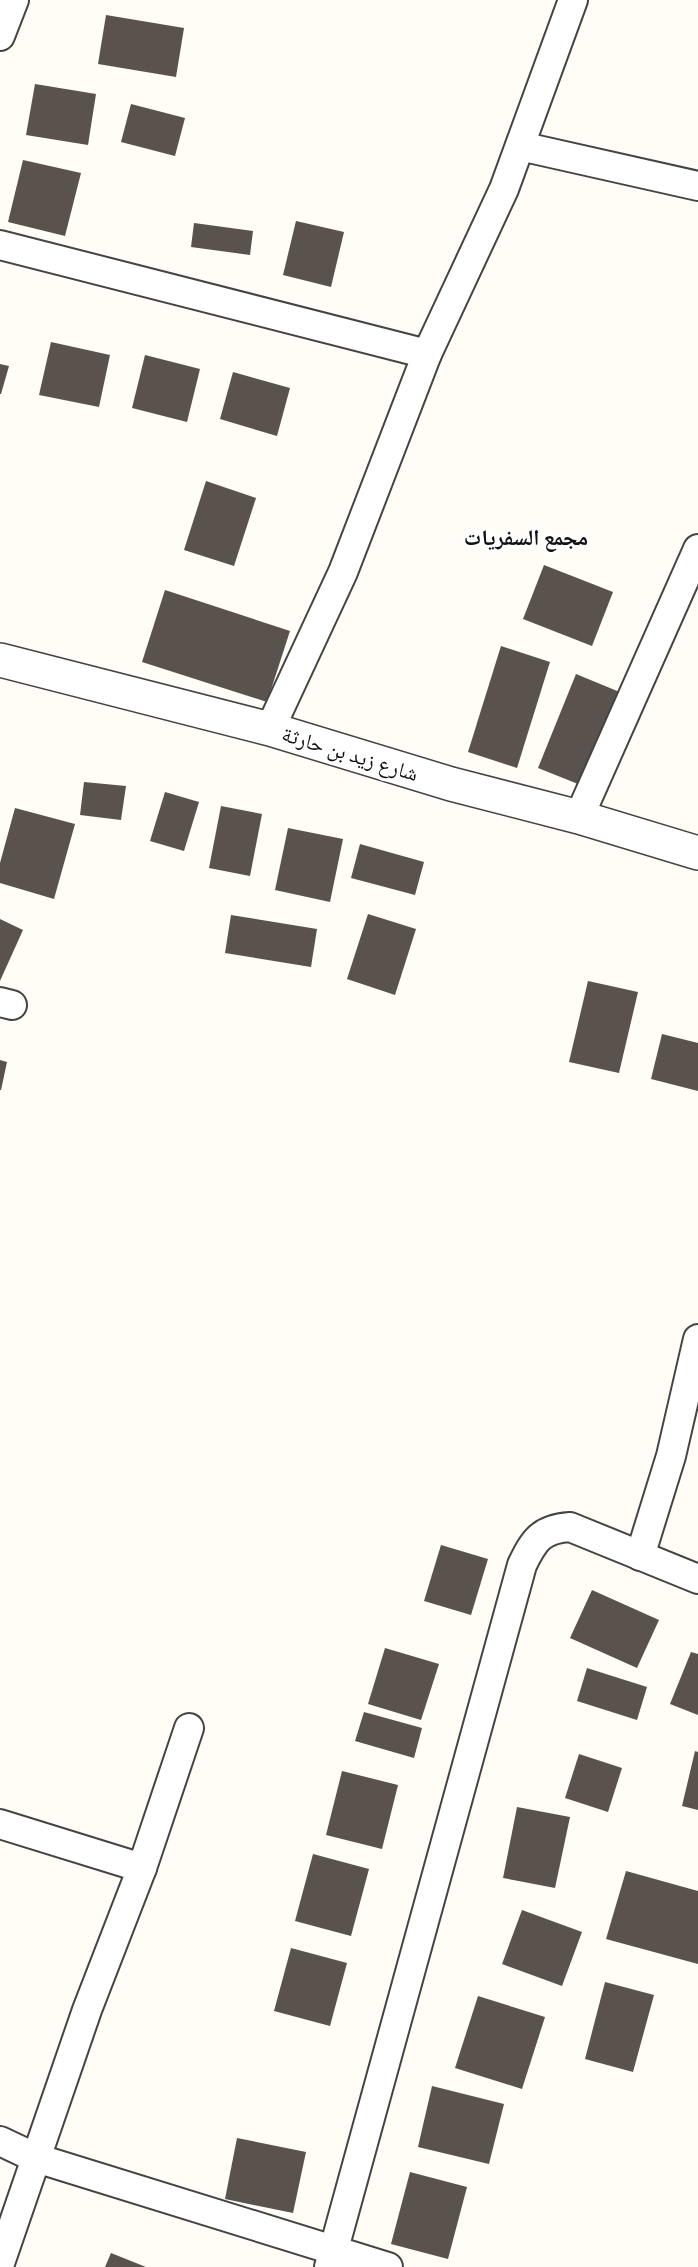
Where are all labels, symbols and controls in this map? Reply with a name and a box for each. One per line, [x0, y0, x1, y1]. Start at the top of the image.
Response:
district label: مجمع السفريات [464, 524, 588, 552]
street label: شارع زيد بن حارثة [279, 721, 421, 787]

